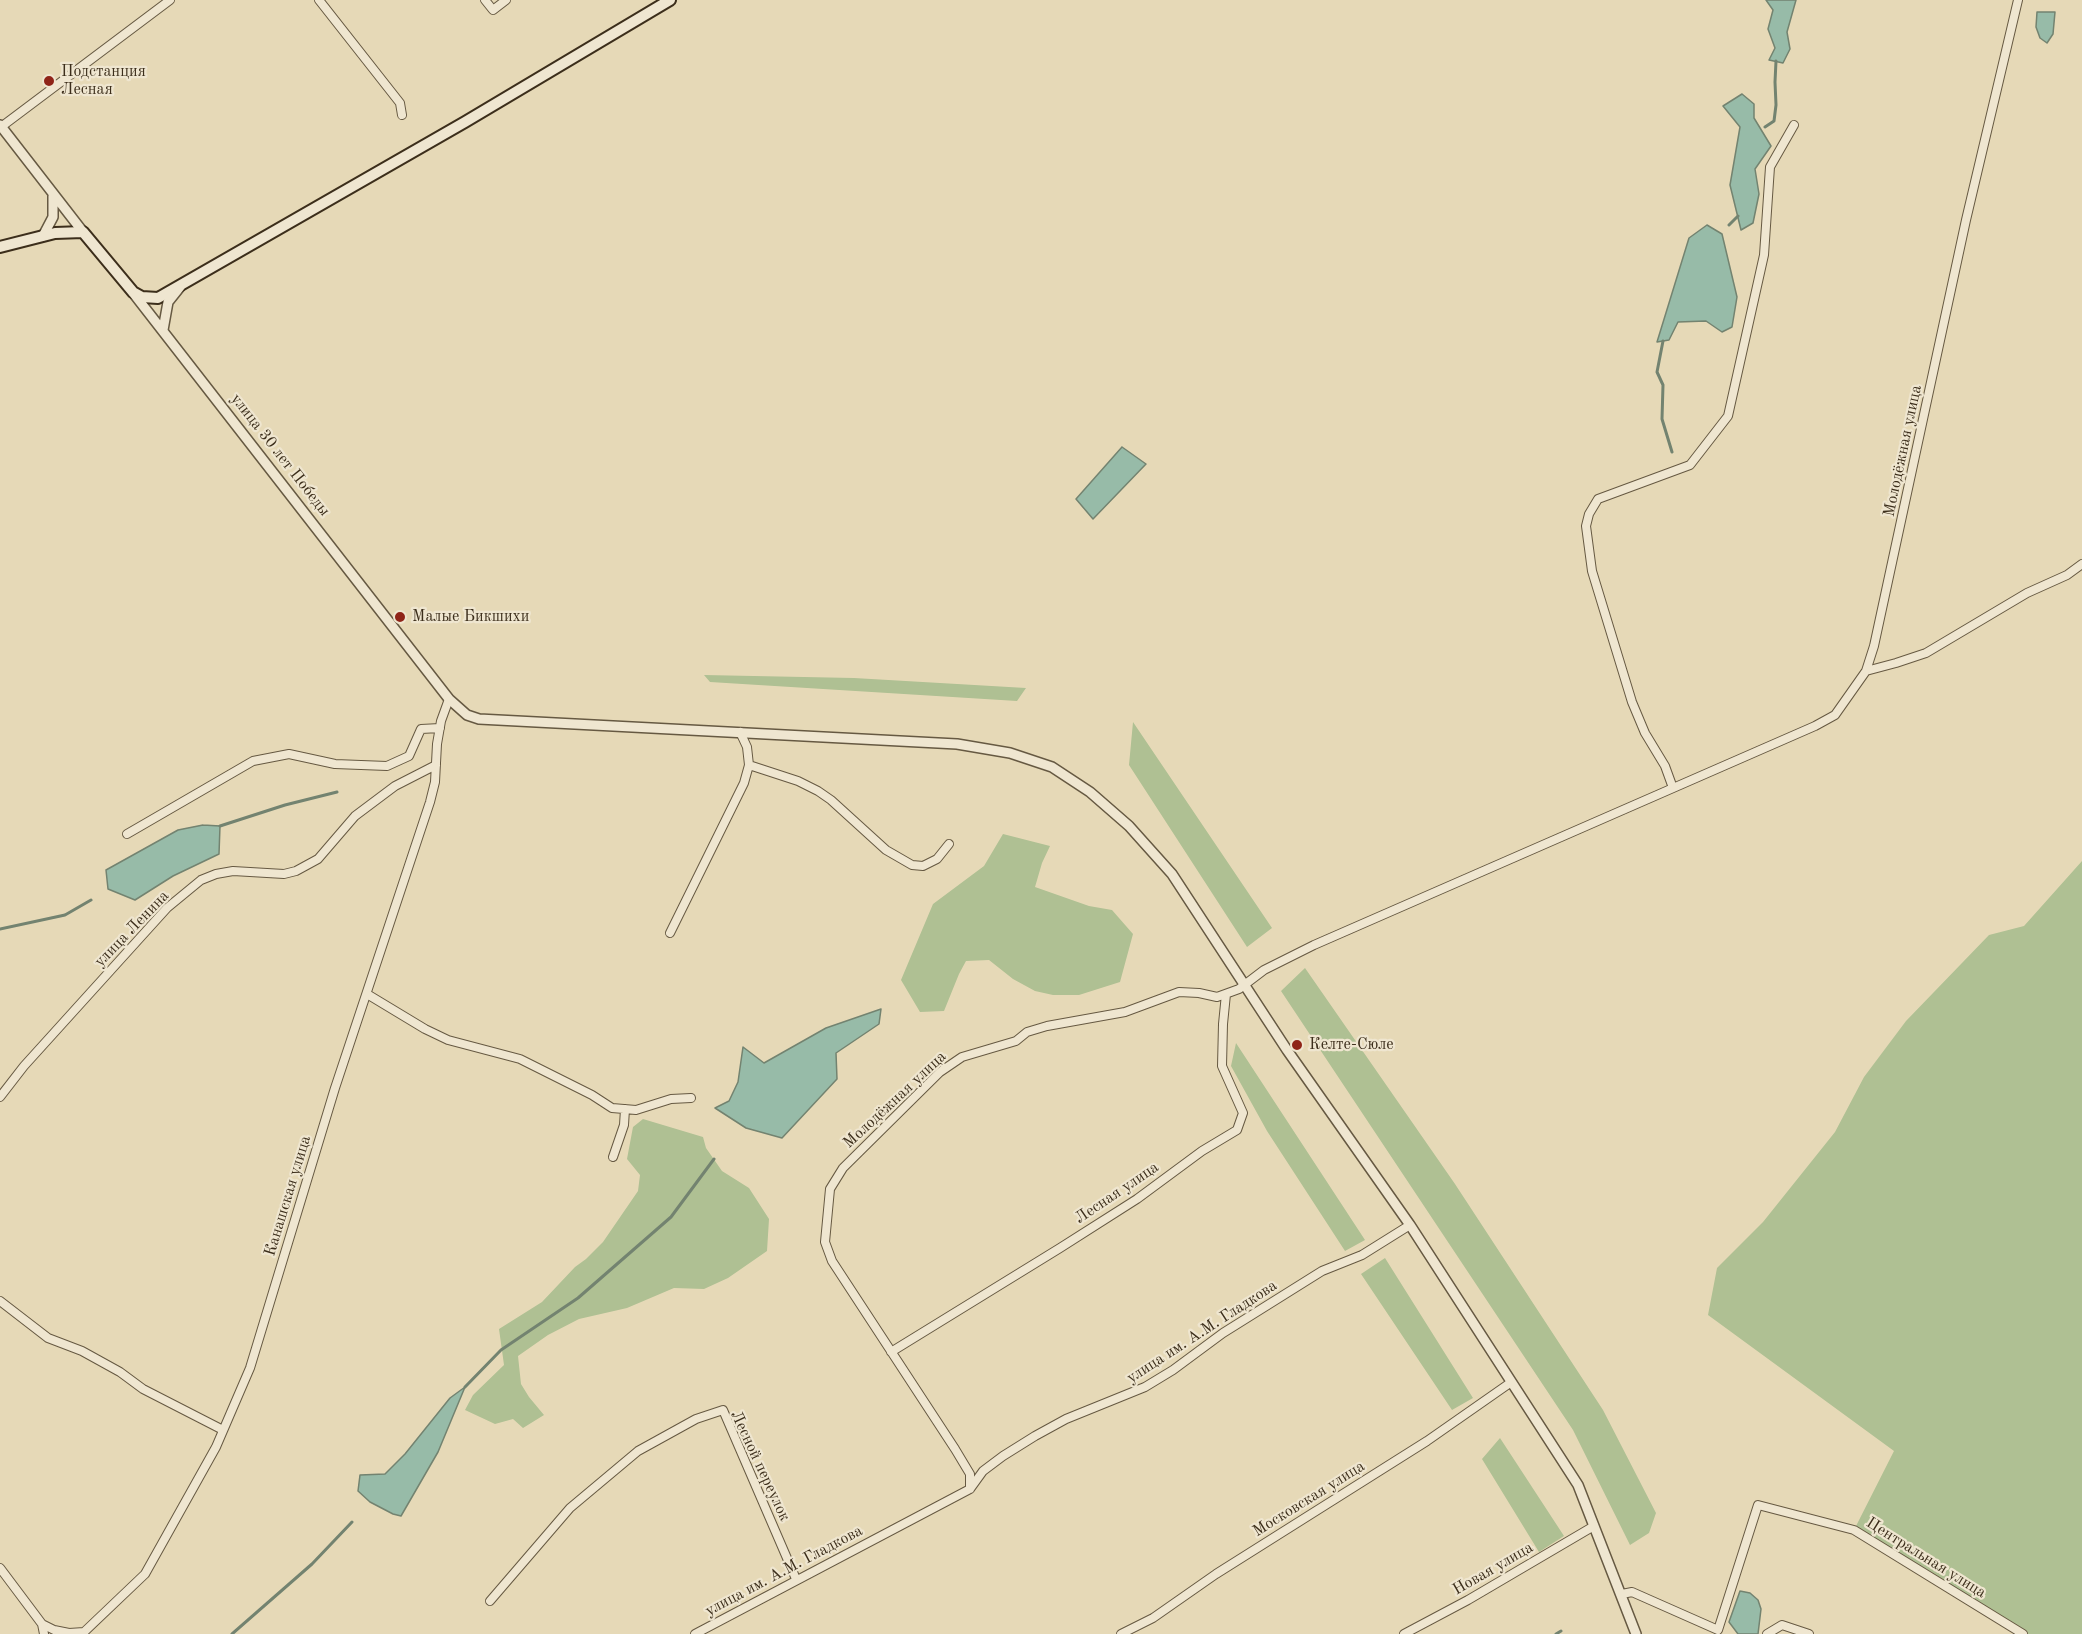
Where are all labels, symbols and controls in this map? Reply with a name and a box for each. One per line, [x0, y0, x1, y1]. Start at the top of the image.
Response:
place label: Подстанция Лесная [61, 62, 146, 100]
marker: Подстанция Лесная [42, 74, 56, 88]
street label: Молодёжная улица [1880, 383, 1926, 519]
street label: улица 30 лет Победы [226, 390, 334, 520]
place label: Малые Бикшихи [412, 607, 529, 627]
marker: Малые Бикшихи [393, 610, 407, 624]
street label: улица Ленина [91, 887, 173, 971]
place label: Келте-Сюле [1309, 1035, 1394, 1055]
marker: Келте-Сюле [1290, 1038, 1304, 1052]
street label: Молодёжная улица [839, 1047, 951, 1153]
street label: Канашская улица [261, 1133, 315, 1259]
street label: Лесная улица [1071, 1158, 1163, 1228]
street label: улица им. А.М. Гладкова [1123, 1276, 1281, 1388]
street label: Лесной переулок [726, 1408, 794, 1524]
street label: Московская улица [1249, 1457, 1369, 1541]
street label: Центральная улица [1862, 1513, 1990, 1603]
street label: улица им. А.М. Гладкова [702, 1521, 866, 1621]
street label: Новая улица [1449, 1538, 1537, 1600]

